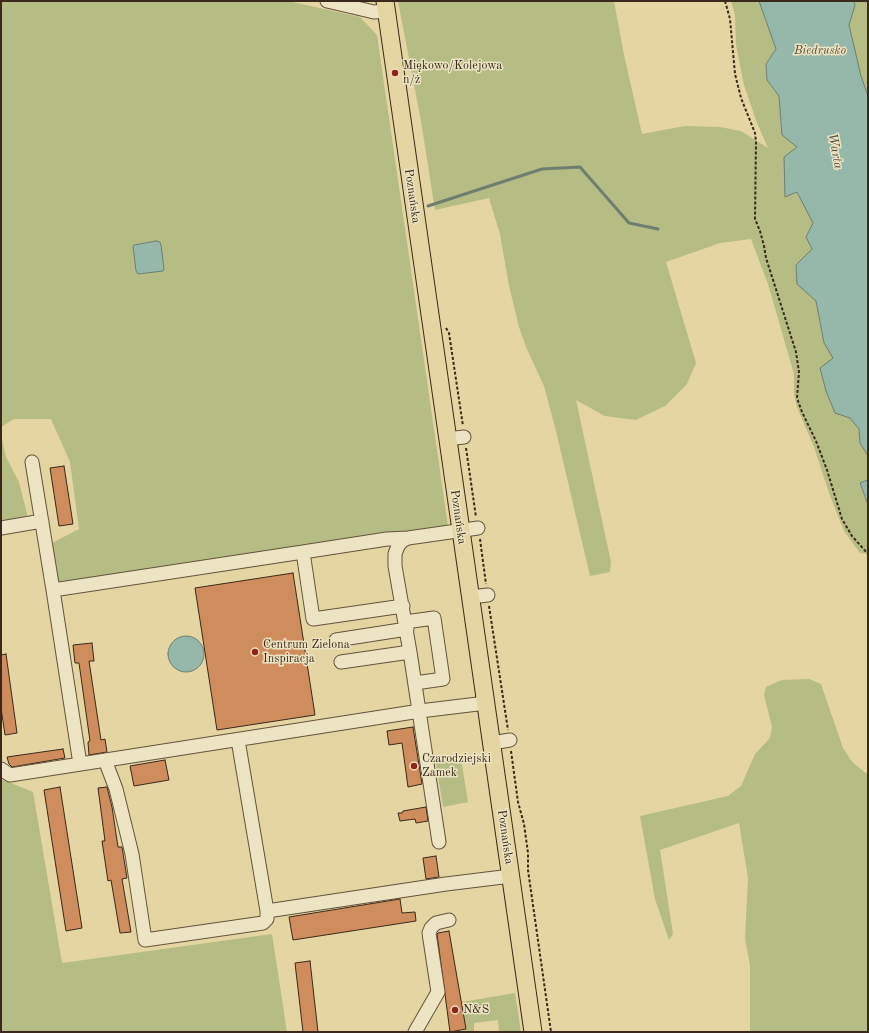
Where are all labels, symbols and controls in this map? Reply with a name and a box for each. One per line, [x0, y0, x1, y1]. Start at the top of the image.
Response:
park label: Biedrusko [794, 44, 846, 58]
place label: Miękowo/Kolejowa n/ż [403, 59, 502, 87]
marker: Miękowo/Kolejowa n/ż [390, 68, 400, 78]
water label: Warta [824, 132, 846, 170]
street label: Poznańska [401, 168, 423, 224]
street label: Poznańska [447, 489, 469, 545]
place label: Centrum Zielona Inspiracja [263, 638, 350, 666]
marker: Centrum Zielona Inspiracja [250, 647, 260, 657]
place label: Czarodziejski Zamek [422, 752, 491, 780]
marker: Czarodziejski Zamek [409, 761, 419, 771]
street label: Poznańska [494, 809, 516, 865]
place label: N&S [463, 1003, 489, 1017]
marker: N&S [450, 1005, 460, 1015]

